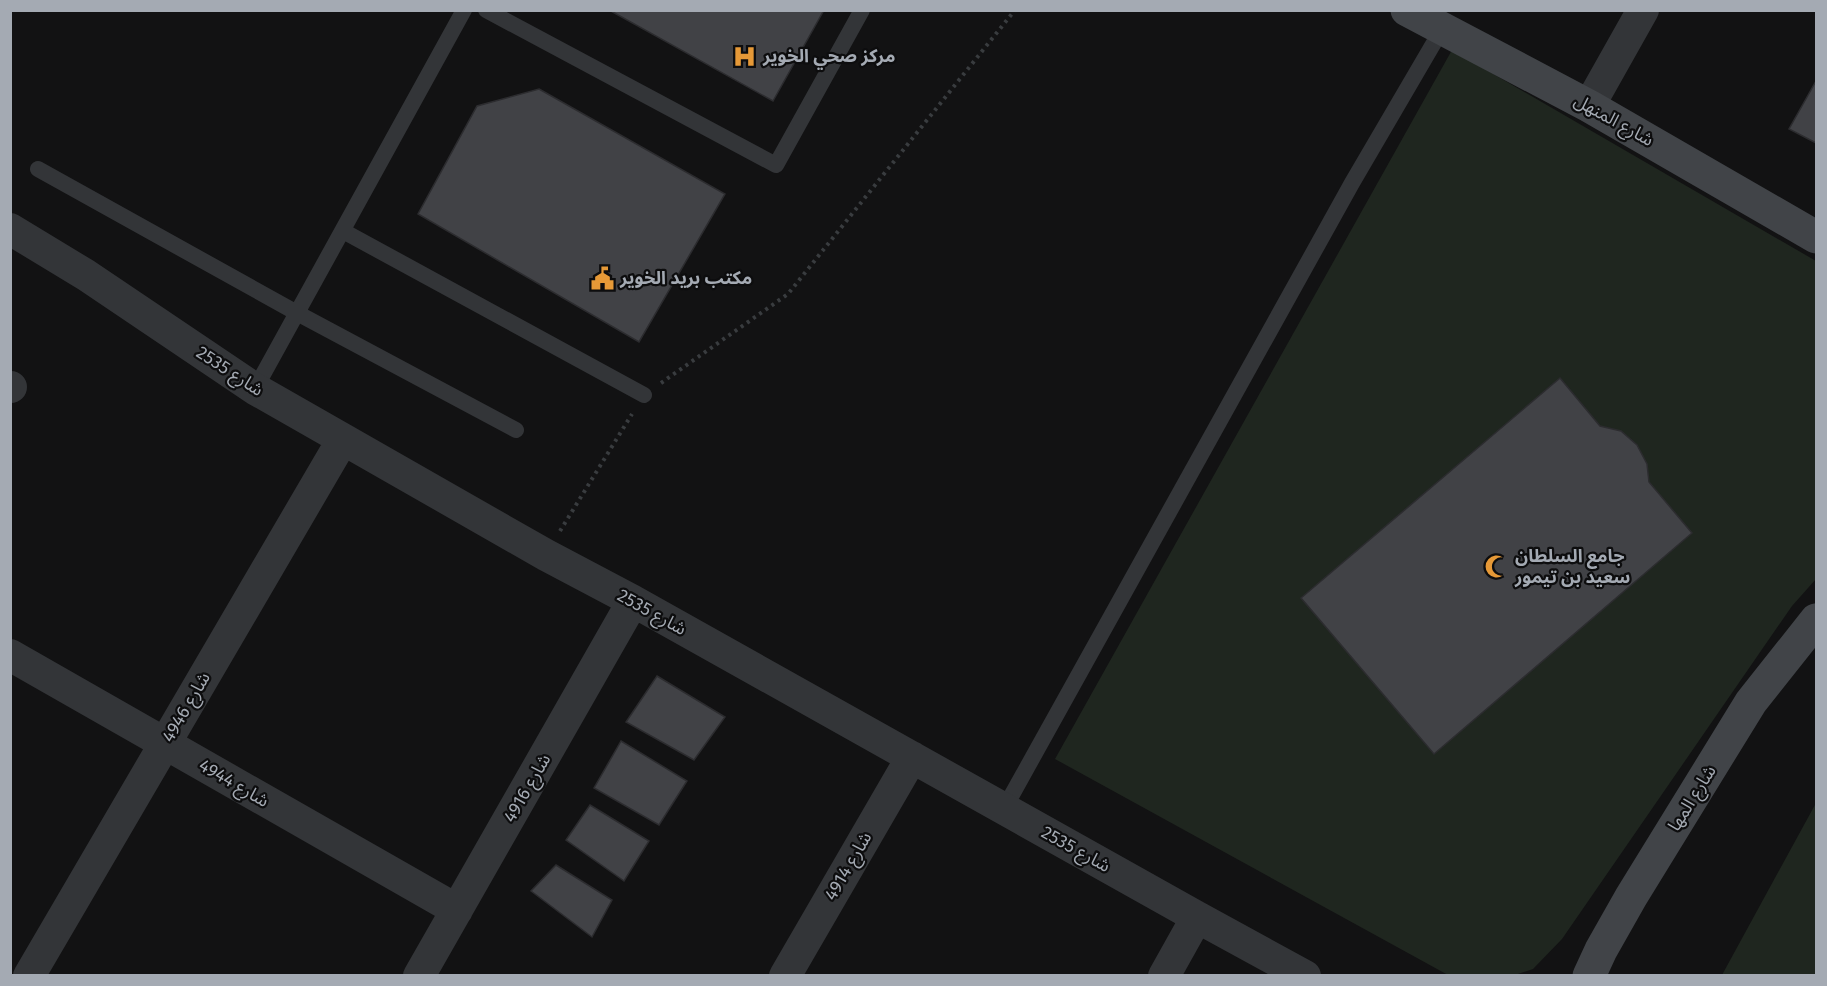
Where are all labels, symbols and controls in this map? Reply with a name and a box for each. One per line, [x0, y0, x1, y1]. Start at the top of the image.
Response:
hospital icon: مركز صحي الخوير [732, 43, 758, 69]
place label: مركز صحي الخوير [762, 45, 895, 70]
street label: شارع المنهل [1569, 89, 1658, 153]
public building icon: مكتب بريد الخوير [589, 265, 615, 291]
place label: مكتب بريد الخوير [619, 267, 752, 289]
street label: 2535 شارع [191, 341, 268, 403]
place label: جامع السلطان سعيد بن تيمور [1514, 545, 1630, 588]
mosque icon: جامع السلطان سعيد بن تيمور [1484, 553, 1510, 579]
street label: 2535 شارع [612, 584, 690, 643]
street label: 4946 شارع [157, 668, 218, 748]
street label: 4916 شارع [499, 750, 558, 828]
street label: 4944 شارع [193, 754, 273, 815]
street label: شارع المها [1663, 761, 1723, 837]
street label: 2535 شارع [1036, 821, 1114, 880]
street label: 4914 شارع [820, 828, 879, 906]

